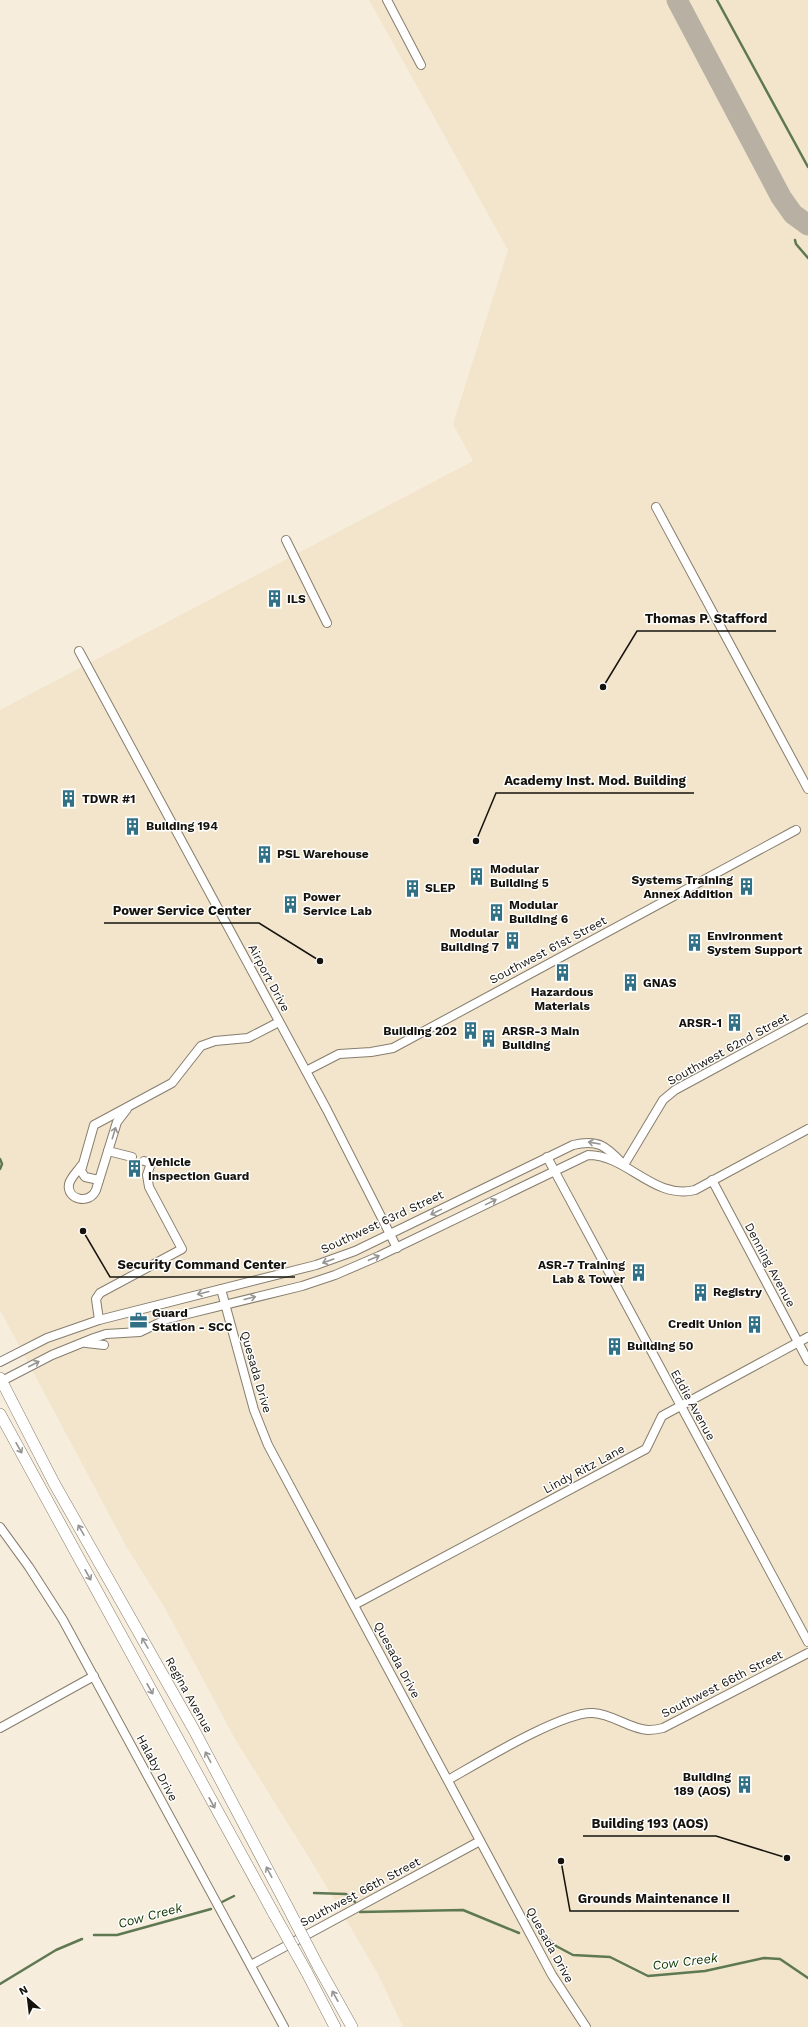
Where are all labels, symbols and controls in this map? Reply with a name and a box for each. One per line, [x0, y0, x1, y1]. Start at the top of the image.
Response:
building icon: ILS [264, 589, 284, 609]
place label: ILS [287, 592, 306, 606]
callout: Thomas P. Stafford [637, 606, 776, 631]
text: Thomas P. Stafford [645, 611, 767, 626]
callout: Academy Inst. Mod. Building [496, 768, 694, 793]
text: Academy Inst. Mod. Building [504, 773, 687, 788]
building icon: TDWR #1 [59, 789, 79, 809]
place label: TDWR #1 [82, 792, 135, 806]
building icon: Building 194 [123, 816, 143, 836]
place label: Building 194 [146, 819, 218, 833]
building icon: PSL Warehouse [254, 844, 274, 864]
place label: PSL Warehouse [277, 847, 369, 861]
place label: Modular Building 5 [490, 862, 549, 890]
building icon: Modular Building 5 [467, 866, 487, 886]
place label: Systems Training Annex Addition [632, 873, 733, 901]
building icon: Systems Training Annex Addition [736, 877, 756, 897]
building icon: SLEP [402, 878, 422, 898]
place label: SLEP [425, 881, 456, 895]
place label: Power Service Lab [303, 890, 372, 918]
building icon: Power Service Lab [280, 894, 300, 914]
callout: Power Service Center [104, 898, 259, 923]
place label: Modular Building 6 [509, 898, 568, 926]
building icon: Modular Building 6 [486, 902, 506, 922]
text: Power Service Center [113, 903, 252, 918]
street label: Southwest 61st Street [487, 913, 609, 987]
place label: Modular Building 7 [440, 926, 500, 954]
place label: Environment System Support [707, 929, 803, 957]
building icon: Modular Building 7 [502, 930, 522, 950]
building icon: Environment System Support [684, 933, 704, 953]
street label: Airport Drive [245, 942, 293, 1014]
building icon: Hazardous Materials [552, 963, 572, 983]
building icon: GNAS [620, 973, 640, 993]
place label: GNAS [643, 976, 677, 990]
place label: Hazardous Materials [531, 985, 594, 1013]
street label: Southwest 62nd Street [665, 1010, 791, 1088]
building icon: ARSR-1 [725, 1013, 745, 1033]
place label: ARSR-1 [679, 1016, 722, 1030]
building icon: Building 202 [460, 1021, 480, 1041]
place label: Building 202 [383, 1024, 457, 1038]
place label: ARSR-3 Main Building [502, 1024, 580, 1052]
building icon: ARSR-3 Main Building [479, 1028, 499, 1048]
one-way arrow [111, 1126, 118, 1139]
one-way arrow [588, 1139, 601, 1147]
place label: Vehicle Inspection Guard [148, 1155, 249, 1183]
building icon: Vehicle Inspection Guard [125, 1159, 145, 1179]
street label: Southwest 63rd Street [318, 1187, 446, 1257]
one-way arrow [484, 1198, 496, 1205]
one-way arrow [431, 1209, 443, 1216]
street label: Denning Avenue [742, 1220, 798, 1310]
callout: Security Command Center [110, 1252, 295, 1277]
one-way arrow [367, 1254, 379, 1262]
text: Security Command Center [118, 1257, 287, 1272]
one-way arrow [323, 1257, 335, 1265]
place label: ASR-7 Training Lab & Tower [538, 1258, 626, 1286]
building icon: ASR-7 Training Lab & Tower [628, 1262, 648, 1282]
building icon: Registry [690, 1282, 710, 1302]
place label: Registry [713, 1285, 762, 1299]
one-way arrow [196, 1290, 209, 1298]
one-way arrow [244, 1294, 257, 1302]
place label: Guard Station - SCC [152, 1306, 232, 1334]
office icon: Guard Station - SCC [129, 1310, 149, 1330]
building icon: Credit Union [745, 1314, 765, 1334]
place label: Credit Union [668, 1317, 742, 1331]
street label: Quesada Drive [238, 1330, 274, 1415]
building icon: Building 50 [604, 1336, 624, 1356]
place label: Building 50 [627, 1339, 694, 1353]
one-way arrow [28, 1360, 40, 1367]
street label: Eddie Avenue [668, 1367, 718, 1443]
one-way arrow [15, 1442, 23, 1454]
street label: Lindy Ritz Lane [541, 1442, 627, 1496]
one-way arrow [76, 1524, 84, 1536]
one-way arrow [84, 1568, 92, 1580]
street label: Quesada Drive [371, 1619, 423, 1701]
one-way arrow [140, 1637, 148, 1649]
street label: Southwest 66th Street [659, 1647, 785, 1721]
street label: Regina Avenue [162, 1655, 216, 1735]
one-way arrow [147, 1683, 154, 1695]
street label: Halaby Drive [134, 1732, 180, 1804]
one-way arrow [204, 1751, 212, 1763]
place label: Building 189 (AOS) [674, 1770, 731, 1798]
building icon: Building 189 (AOS) [734, 1774, 754, 1794]
one-way arrow [209, 1796, 217, 1808]
callout: Building 193 (AOS) [583, 1811, 716, 1836]
text: Building 193 (AOS) [592, 1816, 709, 1831]
street label: Southwest 66th Street [298, 1854, 422, 1930]
one-way arrow [265, 1866, 272, 1878]
callout: Grounds Maintenance II [570, 1886, 739, 1911]
text: Grounds Maintenance II [578, 1891, 730, 1906]
water label: Cow Creek [116, 1899, 185, 1931]
street label: Quesada Drive [523, 1905, 577, 1985]
water label: Cow Creek [651, 1950, 720, 1973]
north arrow [8, 1979, 48, 2019]
text: N [17, 1983, 30, 1998]
one-way arrow [331, 1991, 339, 2003]

